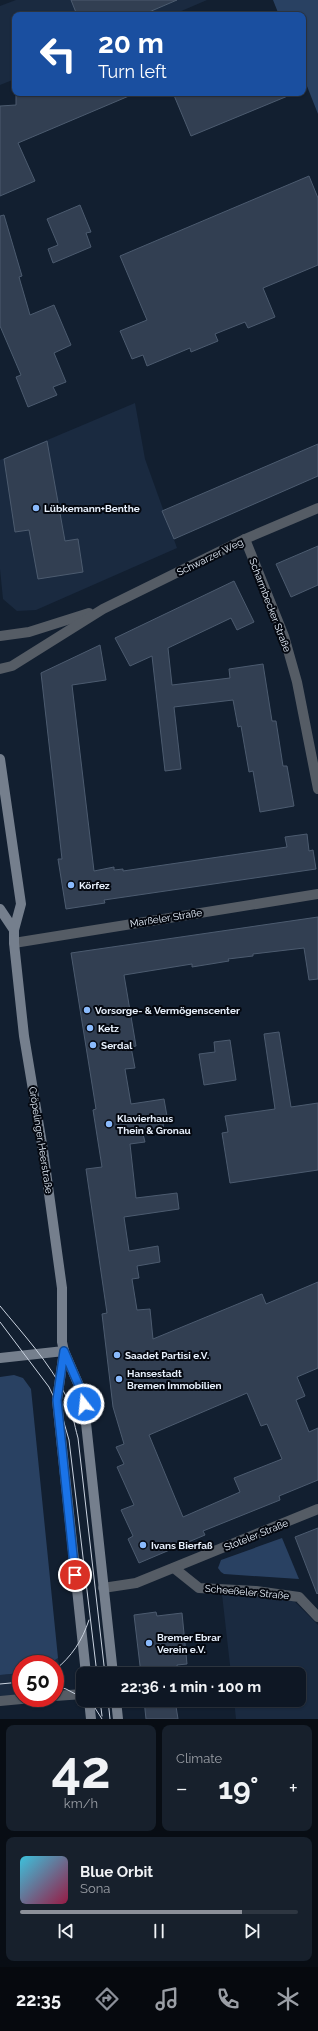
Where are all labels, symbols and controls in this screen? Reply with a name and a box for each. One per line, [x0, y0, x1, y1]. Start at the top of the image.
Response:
text: 20 m [98, 27, 164, 60]
icon: left [32, 28, 84, 80]
text: Turn left [98, 61, 167, 82]
marker: Lübkemann+Benthe [31, 503, 41, 513]
place label: Lübkemann+Benthe [44, 503, 140, 514]
street label: Schwarzer Weg [175, 536, 245, 578]
street label: Scharmbecker Straße [247, 557, 293, 654]
marker: Körfez [66, 880, 76, 890]
place label: Körfez [79, 880, 110, 891]
street label: Marßeler Straße [129, 907, 203, 929]
marker: Vorsorge- & Vermögenscenter [82, 1005, 92, 1015]
place label: Vorsorge- & Vermögenscenter [95, 1005, 240, 1016]
marker: Ketz [85, 1023, 95, 1033]
place label: Ketz [98, 1023, 119, 1034]
marker: Serdal [88, 1040, 98, 1050]
place label: Serdal [101, 1040, 133, 1051]
street label: Gröpelinger Heerstraße [27, 1086, 55, 1194]
place label: Klavierhaus Thein & Gronau [117, 1113, 191, 1136]
marker: Klavierhaus Thein & Gronau [104, 1119, 114, 1129]
marker: Saadet Partisi e.V. [112, 1350, 122, 1360]
place label: Saadet Partisi e.V. [125, 1350, 209, 1361]
place label: Hansestadt Bremen Immobilien [127, 1368, 222, 1391]
marker: Hansestadt Bremen Immobilien [114, 1374, 124, 1384]
position arrow [63, 1383, 105, 1425]
street label: Stoteler Straße [222, 1517, 290, 1553]
marker: Ivans Bierfaß [138, 1540, 148, 1550]
place label: Ivans Bierfaß [151, 1540, 213, 1551]
pin [58, 1558, 92, 1592]
icon: arrive [64, 1564, 86, 1586]
street label: Scheeßeler Straße [204, 1583, 290, 1601]
place label: Bremer Ebrar Verein e.V. [157, 1632, 221, 1655]
marker: Bremer Ebrar Verein e.V. [144, 1638, 154, 1648]
speed limit sign: 50 [12, 1655, 64, 1707]
text: 22:36 · 1 min · 100 m [121, 1678, 261, 1696]
text: 42 [51, 1739, 111, 1800]
text: Climate [176, 1751, 222, 1766]
text: 19° [218, 1771, 258, 1806]
text: − [176, 1775, 188, 1801]
text: + [289, 1775, 298, 1801]
text: km/h [64, 1796, 98, 1811]
text: Blue Orbit [80, 1863, 153, 1881]
text: Sona [80, 1881, 110, 1896]
icon: previous [55, 1920, 77, 1942]
icon: pause [148, 1920, 170, 1942]
icon: next [241, 1920, 263, 1942]
icon: directions [93, 1985, 121, 2013]
icon: music [153, 1985, 181, 2013]
icon: phone [214, 1985, 242, 2013]
icon: climate [274, 1985, 302, 2013]
text: 22:35 [16, 1989, 61, 2010]

